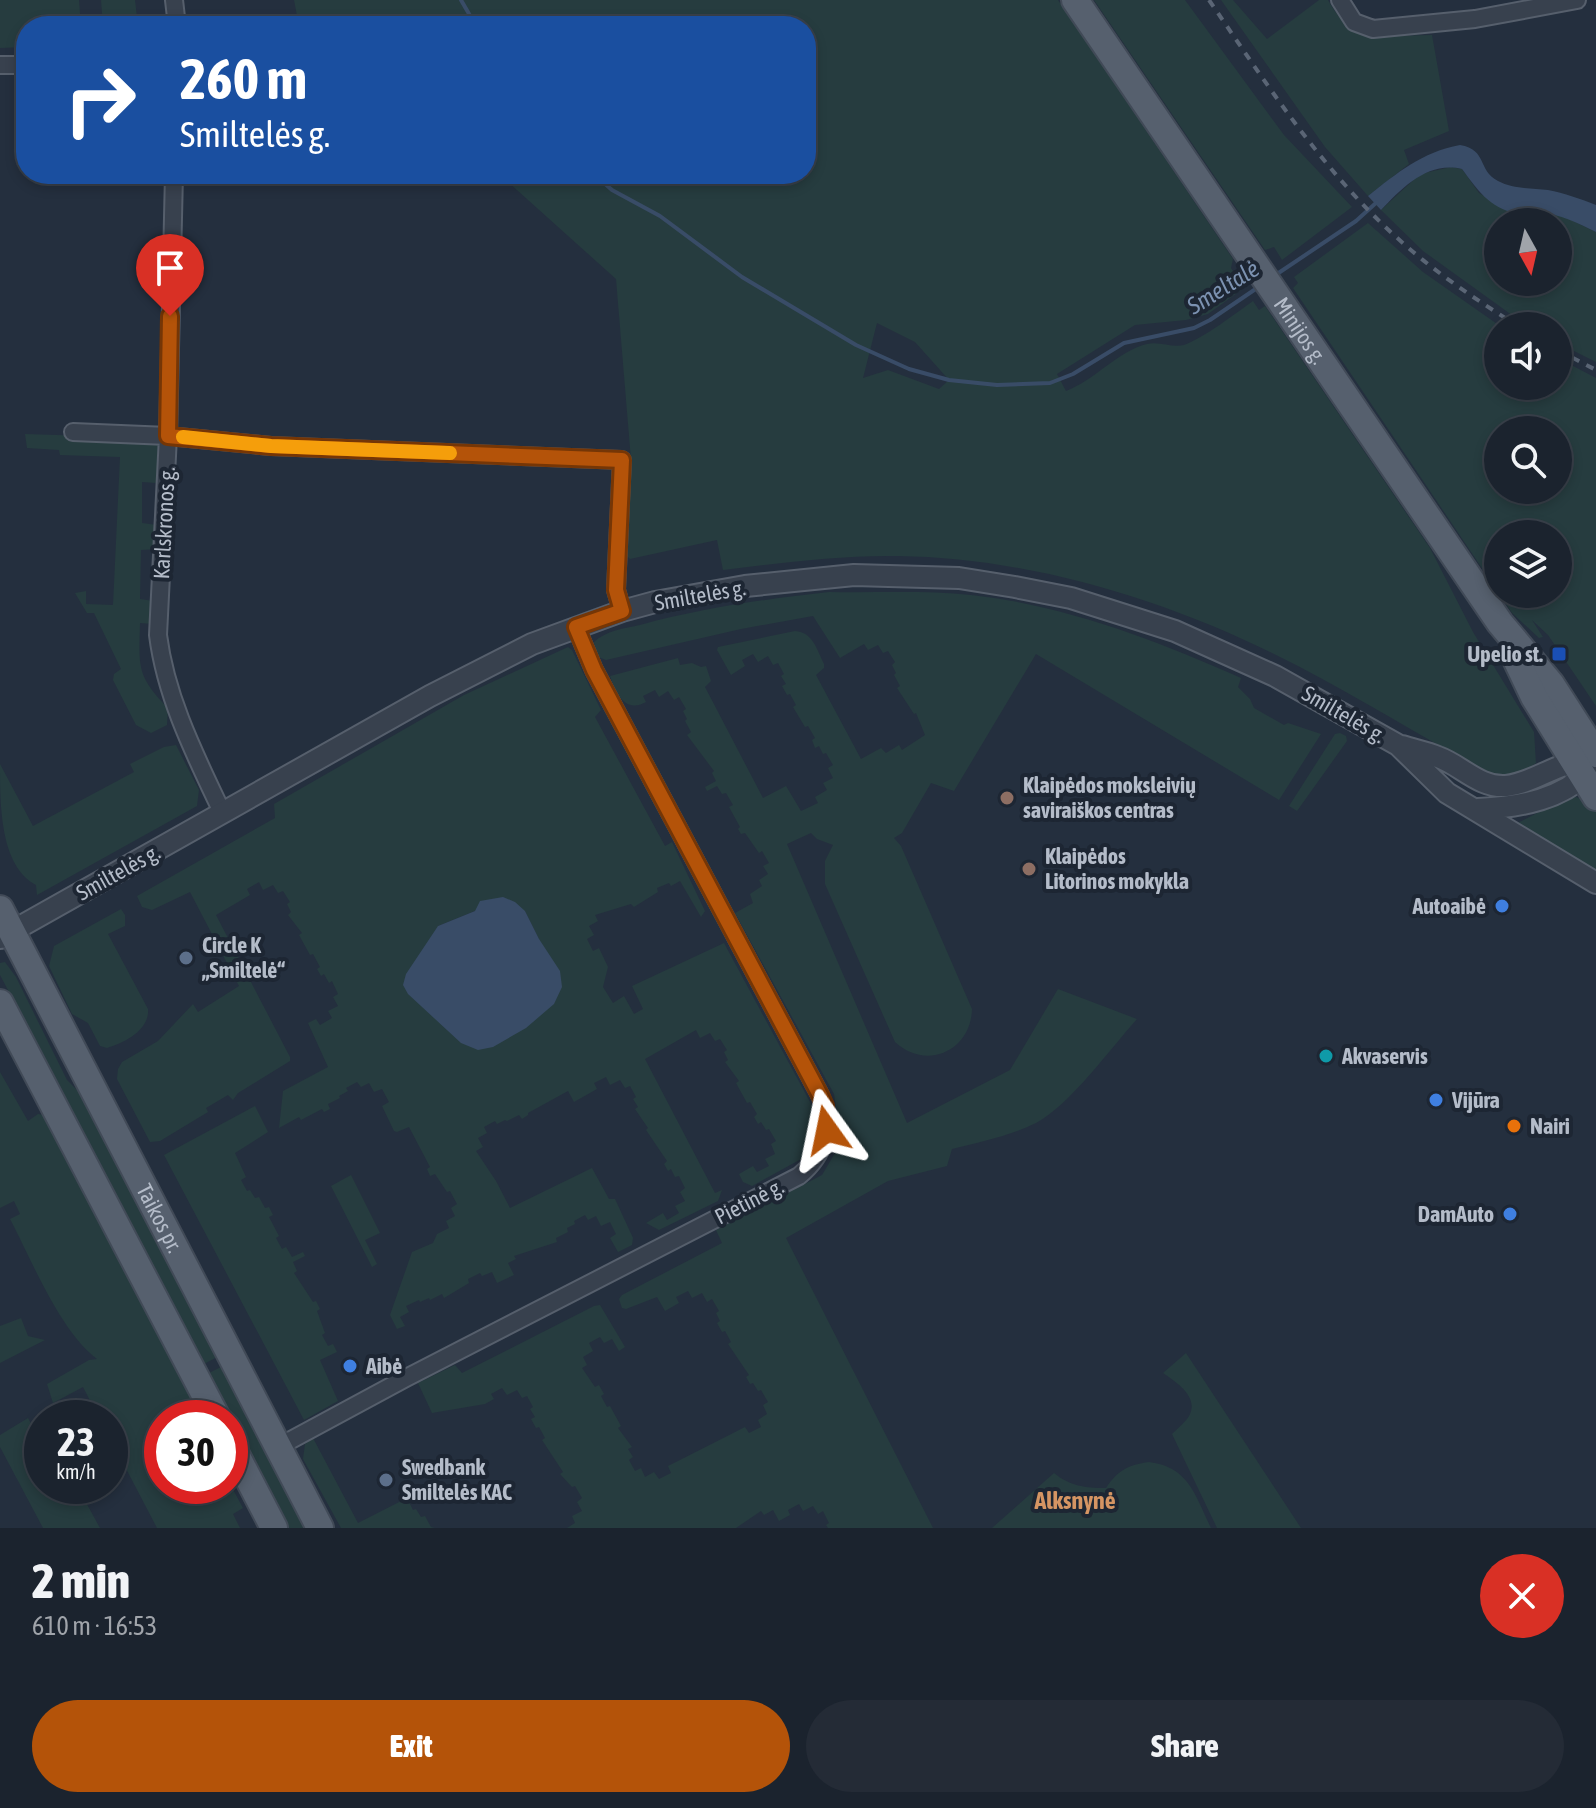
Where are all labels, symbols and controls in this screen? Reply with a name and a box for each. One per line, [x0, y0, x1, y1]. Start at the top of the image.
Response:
text: 260 m [180, 47, 307, 111]
icon: right [48, 48, 152, 152]
text: Smiltelės g. [180, 113, 330, 155]
north arrow [1484, 208, 1572, 296]
map controls [1484, 208, 1572, 608]
pin [136, 234, 204, 316]
icon: arrive [148, 246, 192, 290]
water label: Smeltalė [1181, 254, 1264, 320]
street label: Minijos g. [1269, 292, 1332, 369]
button: sound [1484, 312, 1572, 400]
button: search [1484, 416, 1572, 504]
street label: Karlskronos g. [148, 466, 180, 580]
button: layers [1484, 520, 1572, 608]
street label: Smiltelės g. [653, 574, 748, 616]
place label: Upelio st. [1467, 641, 1543, 667]
marker: Upelio st. [1550, 645, 1568, 663]
street label: Smiltelės g. [1298, 680, 1390, 748]
place label: Klaipėdos moksleivių saviraiškos centras [1023, 772, 1196, 823]
marker: Klaipėdos moksleivių saviraiškos centras [998, 789, 1016, 807]
street label: Smiltelės g. [72, 838, 165, 906]
place label: Klaipėdos Litorinos mokykla [1045, 843, 1189, 894]
marker: Klaipėdos Litorinos mokykla [1020, 860, 1038, 878]
place label: Autoaibė [1411, 893, 1486, 919]
marker: Autoaibė [1493, 897, 1511, 915]
place label: Circle K „Smiltelė“ [201, 932, 285, 983]
marker: Circle K „Smiltelė“ [177, 949, 195, 967]
place label: Akvaservis [1341, 1043, 1428, 1069]
marker: Akvaservis [1317, 1047, 1335, 1065]
place label: Vijūra [1451, 1087, 1500, 1113]
position arrow [785, 1088, 869, 1172]
marker: Vijūra [1427, 1091, 1445, 1109]
place label: Nairi [1530, 1113, 1570, 1139]
marker: Nairi [1505, 1117, 1523, 1135]
street label: Pietinė g. [710, 1173, 788, 1229]
street label: Taikos pr. [131, 1179, 188, 1257]
place label: DamAuto [1418, 1201, 1494, 1227]
marker: DamAuto [1501, 1205, 1519, 1223]
place label: Aibė [365, 1353, 402, 1379]
marker: Aibė [341, 1357, 359, 1375]
speed limit sign: 30 [144, 1400, 248, 1504]
text: 23 [57, 1419, 95, 1464]
place label: Swedbank Smiltelės KAC [402, 1454, 512, 1505]
text: km/h [56, 1460, 96, 1483]
marker: Swedbank Smiltelės KAC [377, 1471, 395, 1489]
district label: Alksnynė [1033, 1487, 1116, 1514]
text: 2 min [32, 1553, 130, 1608]
button: close [1480, 1554, 1564, 1638]
text: 610 m · 16:53 [32, 1611, 157, 1641]
button: Exit [32, 1700, 790, 1792]
button: Share [806, 1700, 1564, 1792]

